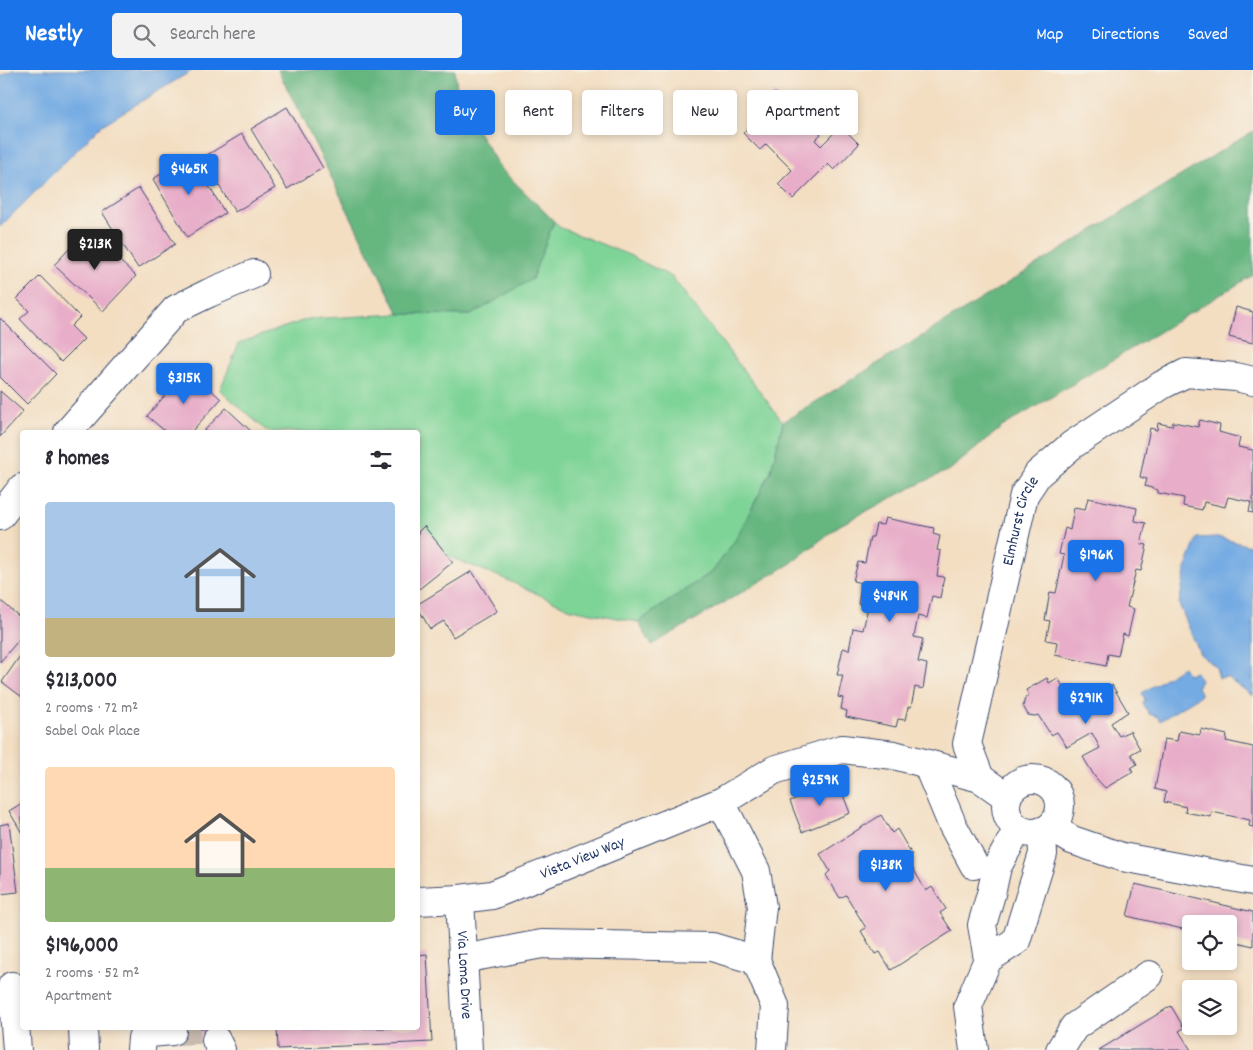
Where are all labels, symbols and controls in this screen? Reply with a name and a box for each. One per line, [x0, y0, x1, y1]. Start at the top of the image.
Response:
search box [112, 13, 462, 58]
text: Nestly [25, 18, 82, 52]
icon: search [130, 21, 158, 49]
text: Search here [170, 22, 256, 49]
text: Map [1036, 23, 1063, 48]
text: Directions [1091, 23, 1160, 48]
text: Saved [1188, 23, 1228, 48]
chip: Buy [435, 90, 495, 135]
chip: Rent [505, 90, 572, 135]
chip: Filters [582, 90, 663, 135]
chip: New [673, 90, 737, 135]
chip: Apartment [747, 90, 858, 135]
pin: $465K [154, 154, 224, 196]
text: $465K [170, 158, 208, 181]
pin: $213K [60, 228, 130, 271]
text: $213K [78, 233, 112, 256]
pin: $315K [149, 362, 219, 405]
text: $315K [167, 367, 201, 390]
text: 8 homes [45, 445, 110, 475]
icon: filters [367, 446, 395, 474]
street label: Elmhurst Circle [997, 472, 1045, 568]
icon: home [175, 535, 265, 625]
pin: $196K [1061, 540, 1131, 582]
text: $196K [1079, 544, 1113, 567]
pin: $484K [855, 580, 925, 623]
text: $484K [872, 585, 908, 608]
text: $213,000 [45, 667, 117, 697]
pin: $291K [1051, 682, 1121, 725]
text: $291K [1069, 687, 1103, 710]
text: 2 rooms · 72 m² [45, 697, 138, 720]
text: Sabel Oak Place [45, 720, 140, 743]
pin: $259K [785, 764, 855, 807]
text: $259K [801, 769, 839, 792]
icon: home [175, 800, 265, 890]
street label: Vista View Way [537, 831, 629, 886]
pin: $138K [851, 850, 921, 892]
text: $138K [870, 854, 902, 877]
map controls [1182, 915, 1237, 1035]
button: locate [1182, 915, 1237, 970]
street label: Via Loma Drive [450, 930, 478, 1020]
text: $196,000 [45, 932, 118, 962]
text: 2 rooms · 52 m² [45, 962, 139, 985]
button: layers [1182, 980, 1237, 1035]
text: Apartment [45, 985, 112, 1008]

